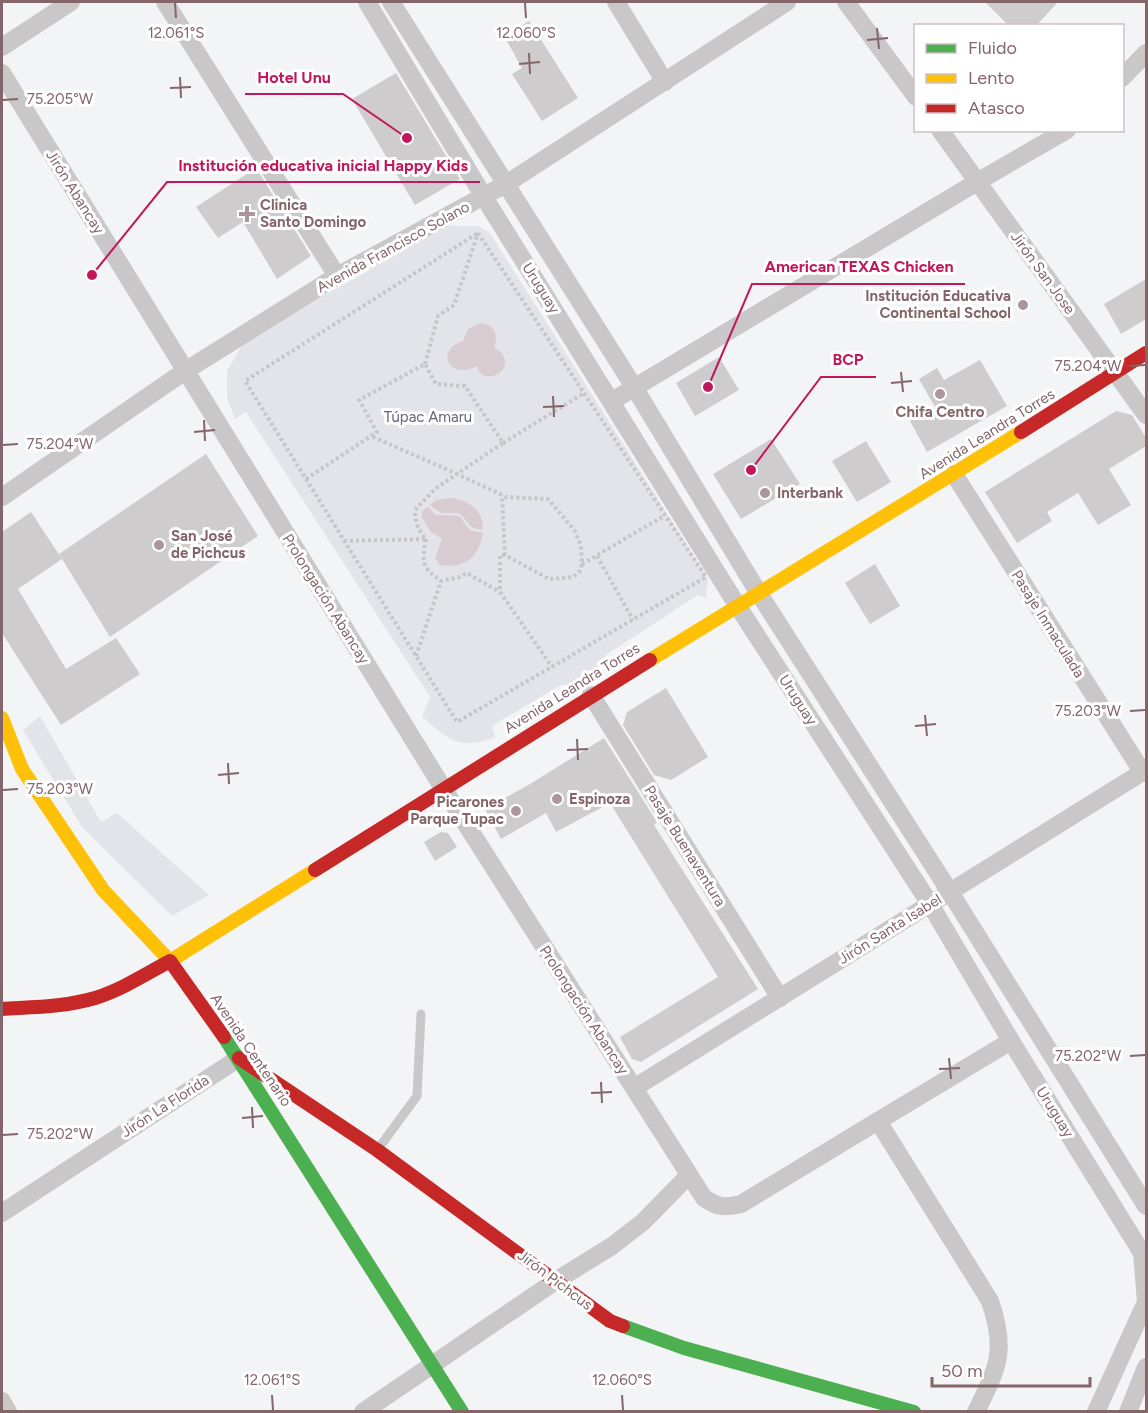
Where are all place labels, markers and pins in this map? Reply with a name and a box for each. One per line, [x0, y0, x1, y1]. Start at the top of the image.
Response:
callout: Hotel Unu [245, 60, 343, 94]
callout: Institución educativa inicial Happy Kids [167, 148, 480, 182]
place label: Clinica Santo Domingo [260, 196, 367, 231]
marker: Clinica Santo Domingo [238, 205, 256, 223]
callout: American TEXAS Chicken [752, 250, 965, 284]
place label: Institución Educativa Continental School [865, 287, 1011, 322]
marker: Institución Educativa Continental School [1016, 298, 1030, 312]
callout: BCP [821, 343, 876, 377]
marker: Chifa Centro [933, 387, 947, 401]
place label: Chifa Centro [896, 403, 985, 421]
place label: Interbank [777, 484, 843, 502]
marker: Interbank [758, 486, 772, 500]
place label: San José de Pichcus [171, 527, 245, 562]
marker: San José de Pichcus [152, 538, 166, 552]
place label: Espinoza [569, 790, 630, 808]
marker: Espinoza [550, 792, 564, 806]
place label: Picarones Parque Tupac [410, 793, 504, 828]
marker: Picarones Parque Tupac [509, 804, 523, 818]

